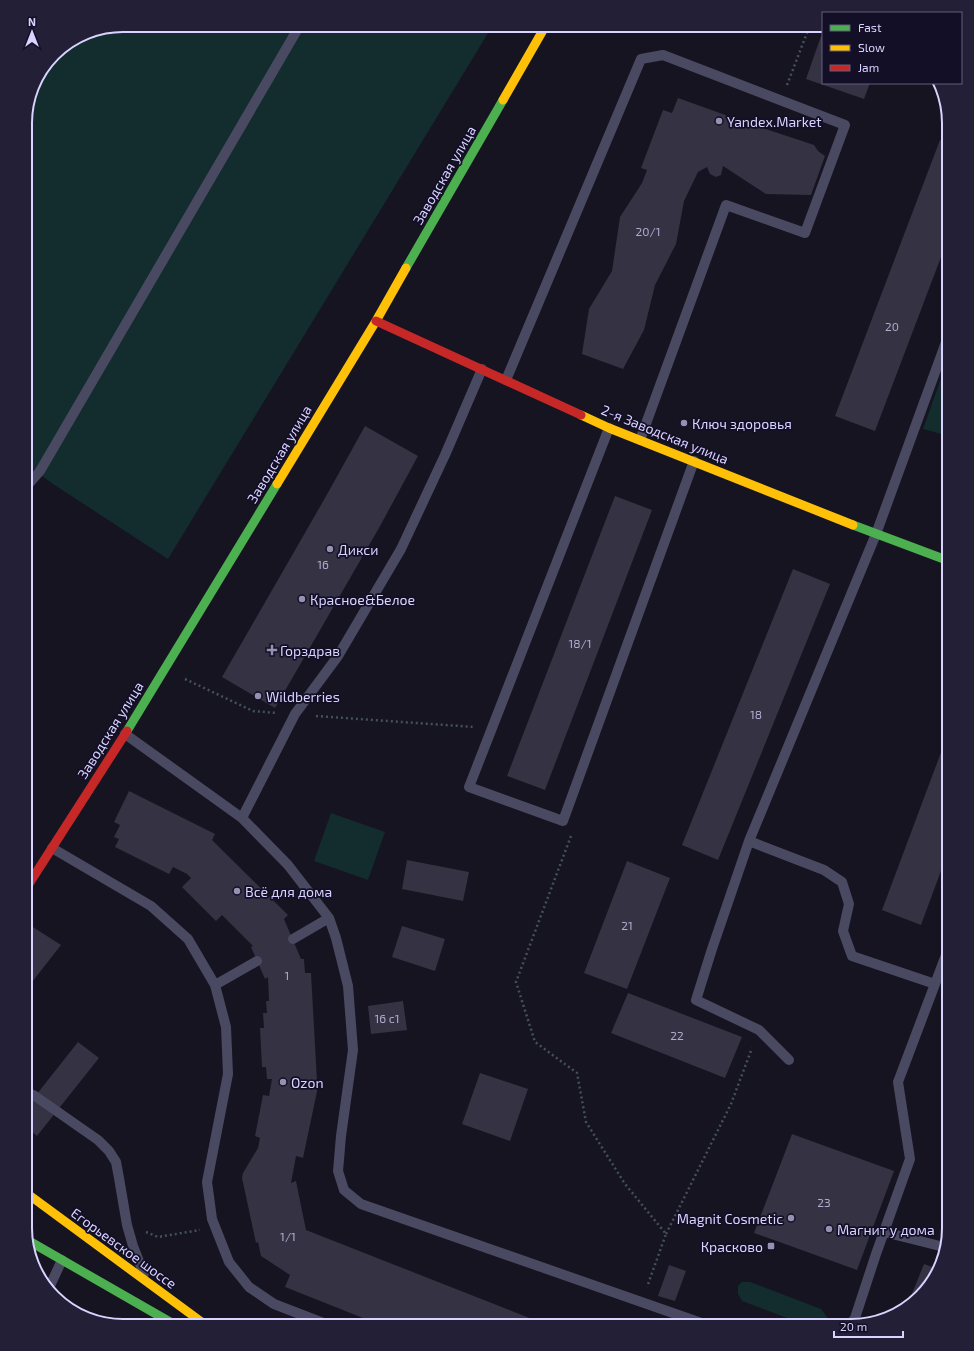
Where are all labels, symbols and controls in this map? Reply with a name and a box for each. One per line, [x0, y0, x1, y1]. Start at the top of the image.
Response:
north arrow [12, 12, 52, 52]
legend [822, 12, 962, 84]
text: N [28, 15, 36, 28]
text: Fast [858, 20, 882, 34]
text: Slow [858, 40, 885, 54]
text: Jam [858, 60, 879, 74]
place label: Yandex.Market [727, 113, 822, 130]
marker: Yandex.Market [714, 116, 724, 126]
street label: Заводская улица [409, 123, 479, 227]
house number: 20/1 [636, 224, 660, 238]
house number: 20 [885, 319, 899, 333]
street label: 2-я Заводская улица [599, 401, 731, 467]
street label: Заводская улица [243, 402, 315, 506]
place label: Ключ здоровья [692, 415, 792, 432]
marker: Ключ здоровья [679, 418, 689, 428]
place label: Дикси [338, 541, 378, 558]
marker: Дикси [325, 544, 335, 554]
house number: 16 [317, 557, 329, 571]
place label: Красное&Белое [310, 591, 415, 608]
marker: Красное&Белое [297, 594, 307, 604]
house number: 18/1 [568, 636, 592, 650]
place label: Горздрав [280, 642, 340, 659]
marker: Горздрав [267, 645, 277, 655]
street label: Заводская улица [73, 678, 147, 782]
place label: Wildberries [266, 688, 340, 705]
marker: Wildberries [253, 691, 263, 701]
house number: 18 [750, 707, 762, 721]
place label: Всё для дома [245, 883, 332, 900]
marker: Всё для дома [232, 886, 242, 896]
house number: 21 [621, 918, 633, 932]
house number: 1 [285, 968, 289, 982]
house number: 16 с1 [375, 1011, 400, 1025]
house number: 22 [670, 1028, 684, 1042]
place label: Ozon [291, 1074, 324, 1091]
marker: Ozon [278, 1077, 288, 1087]
house number: 23 [817, 1195, 831, 1209]
street label: Егорьевское шоссе [68, 1204, 180, 1292]
place label: Magnit Cosmetic [677, 1210, 783, 1227]
marker: Magnit Cosmetic [786, 1213, 796, 1223]
place label: Магнит у дома [837, 1221, 935, 1238]
marker: Магнит у дома [824, 1224, 834, 1234]
house number: 1/1 [280, 1229, 296, 1243]
place label: Красково [701, 1238, 763, 1255]
marker: Красково [766, 1241, 776, 1251]
scale bar [834, 1313, 903, 1339]
text: 20 m [840, 1319, 867, 1333]

